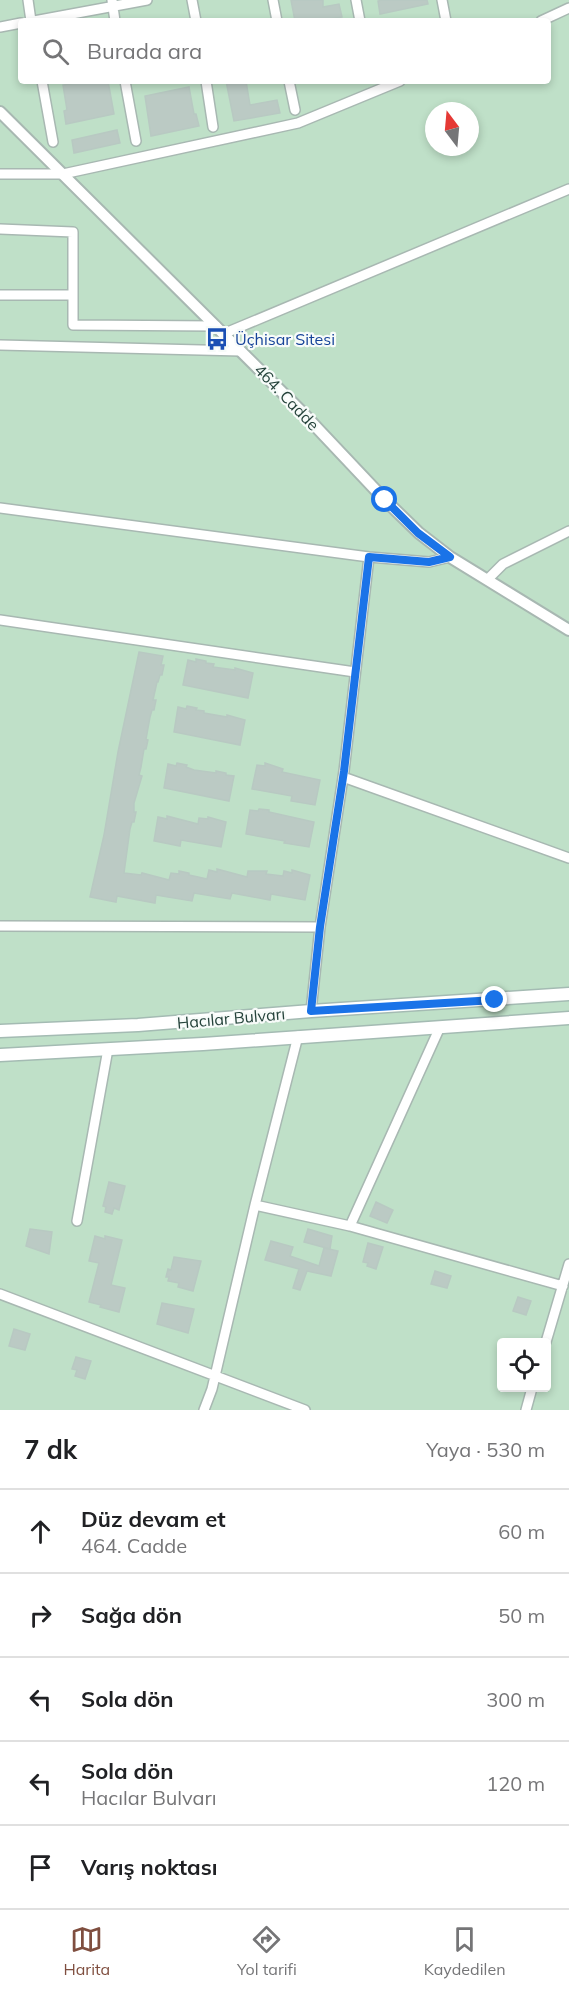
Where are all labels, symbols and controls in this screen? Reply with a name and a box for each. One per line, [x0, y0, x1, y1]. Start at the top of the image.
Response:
search box [18, 18, 551, 84]
icon: search [39, 35, 72, 68]
text: Burada ara [87, 37, 202, 65]
north arrow [425, 102, 479, 156]
bus stop icon: Üçhisar Sitesi [204, 326, 230, 352]
place label: Üçhisar Sitesi [235, 329, 335, 349]
street label: 464. Cadde [250, 360, 324, 434]
route start [371, 486, 397, 512]
route end [481, 986, 507, 1012]
street label: Hacılar Bulvarı [176, 1003, 286, 1033]
map controls [497, 1338, 551, 1392]
button: locate [497, 1338, 551, 1392]
text: 7 dk [24, 1433, 77, 1466]
text: Yaya · 530 m [426, 1437, 545, 1462]
text: Düz devam et [81, 1505, 226, 1533]
icon: ahead [24, 1515, 57, 1548]
text: 60 m [498, 1519, 545, 1544]
text: 464. Cadde [81, 1533, 187, 1558]
icon: right [24, 1599, 57, 1632]
text: Sağa dön [81, 1601, 182, 1629]
text: 50 m [498, 1603, 545, 1628]
icon: left [24, 1683, 57, 1716]
text: Sola dön [81, 1685, 174, 1713]
text: 300 m [486, 1687, 545, 1712]
text: Sola dön [81, 1757, 174, 1785]
icon: left [24, 1767, 57, 1800]
text: 120 m [486, 1771, 545, 1796]
text: Hacılar Bulvarı [81, 1785, 217, 1810]
icon: arrive [24, 1851, 57, 1884]
text: Varış noktası [81, 1853, 217, 1881]
tab: Harita [63, 1923, 110, 1979]
tab: Yol tarifi [237, 1923, 297, 1979]
tab: Kaydedilen [424, 1923, 506, 1979]

